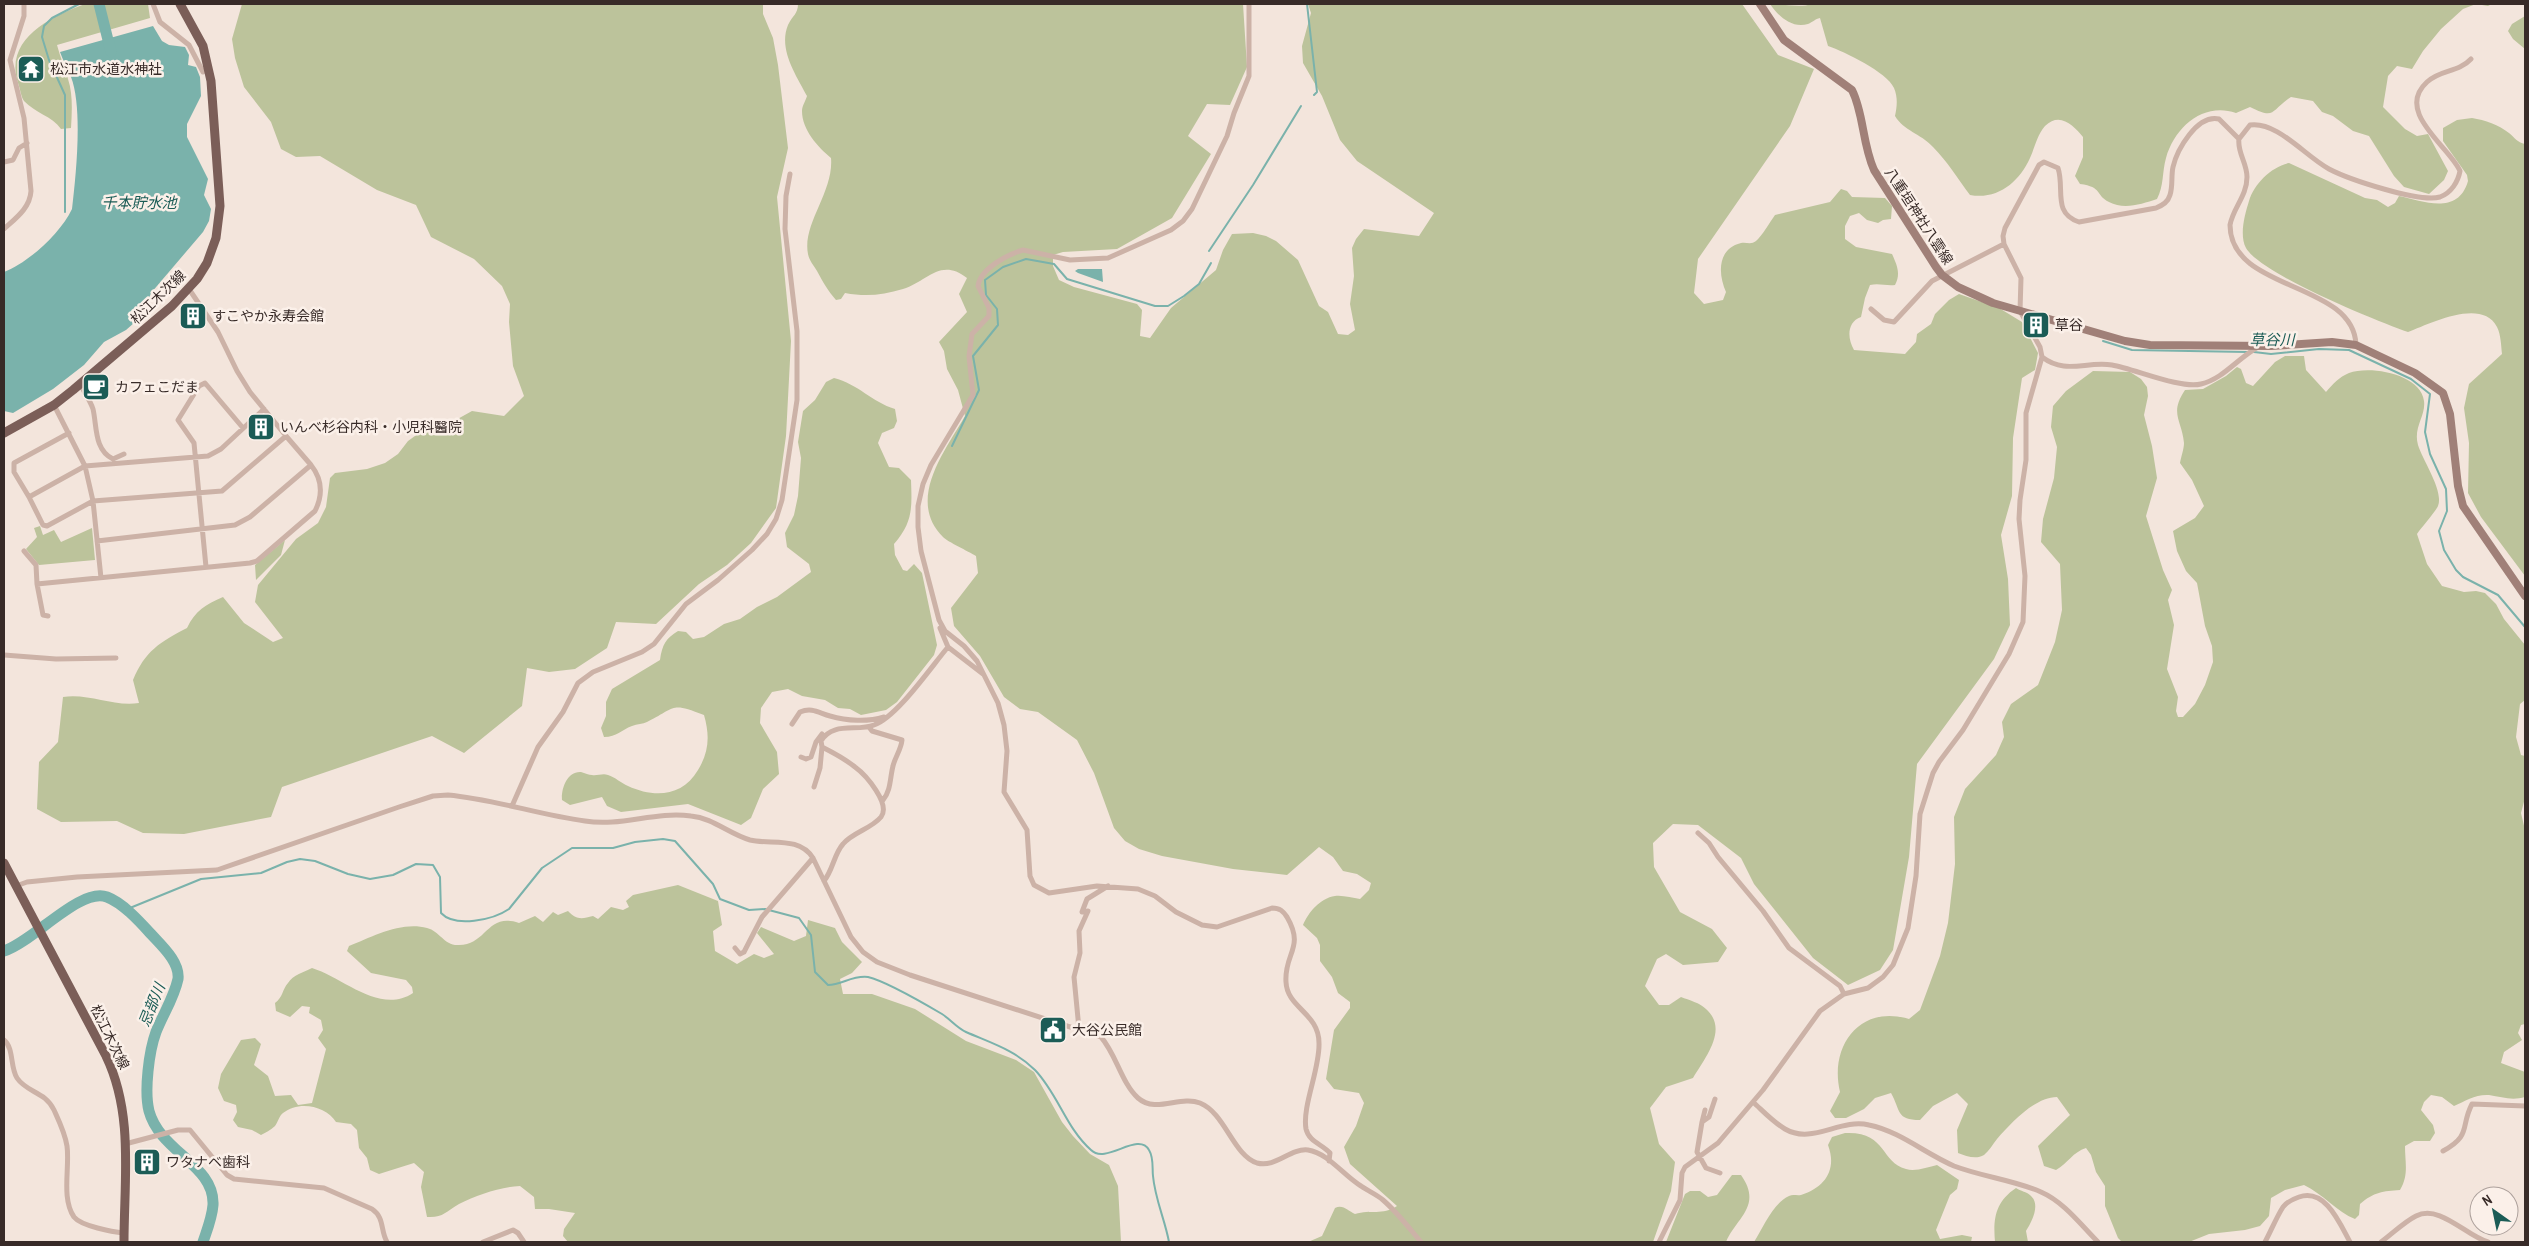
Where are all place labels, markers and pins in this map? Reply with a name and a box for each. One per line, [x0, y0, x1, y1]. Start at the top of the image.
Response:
temple icon: 松江市水道水神社 [16, 54, 46, 84]
place label: 松江市水道水神社 [50, 60, 162, 78]
building icon: すこやか永寿会館 [178, 301, 208, 331]
place label: すこやか永寿会館 [212, 307, 324, 325]
building icon: 草谷 [2021, 310, 2051, 340]
place label: 草谷 [2055, 316, 2083, 334]
cafe icon: カフェこだま [81, 372, 111, 402]
place label: カフェこだま [115, 378, 199, 396]
building icon: いんべ杉谷内科・小児科醫院 [246, 412, 276, 442]
place label: いんべ杉谷内科・小児科醫院 [280, 418, 462, 436]
public building icon: 大谷公民館 [1038, 1015, 1068, 1045]
place label: 大谷公民館 [1072, 1021, 1142, 1039]
building icon: ワタナベ歯科 [132, 1147, 162, 1177]
place label: ワタナベ歯科 [166, 1153, 250, 1171]

